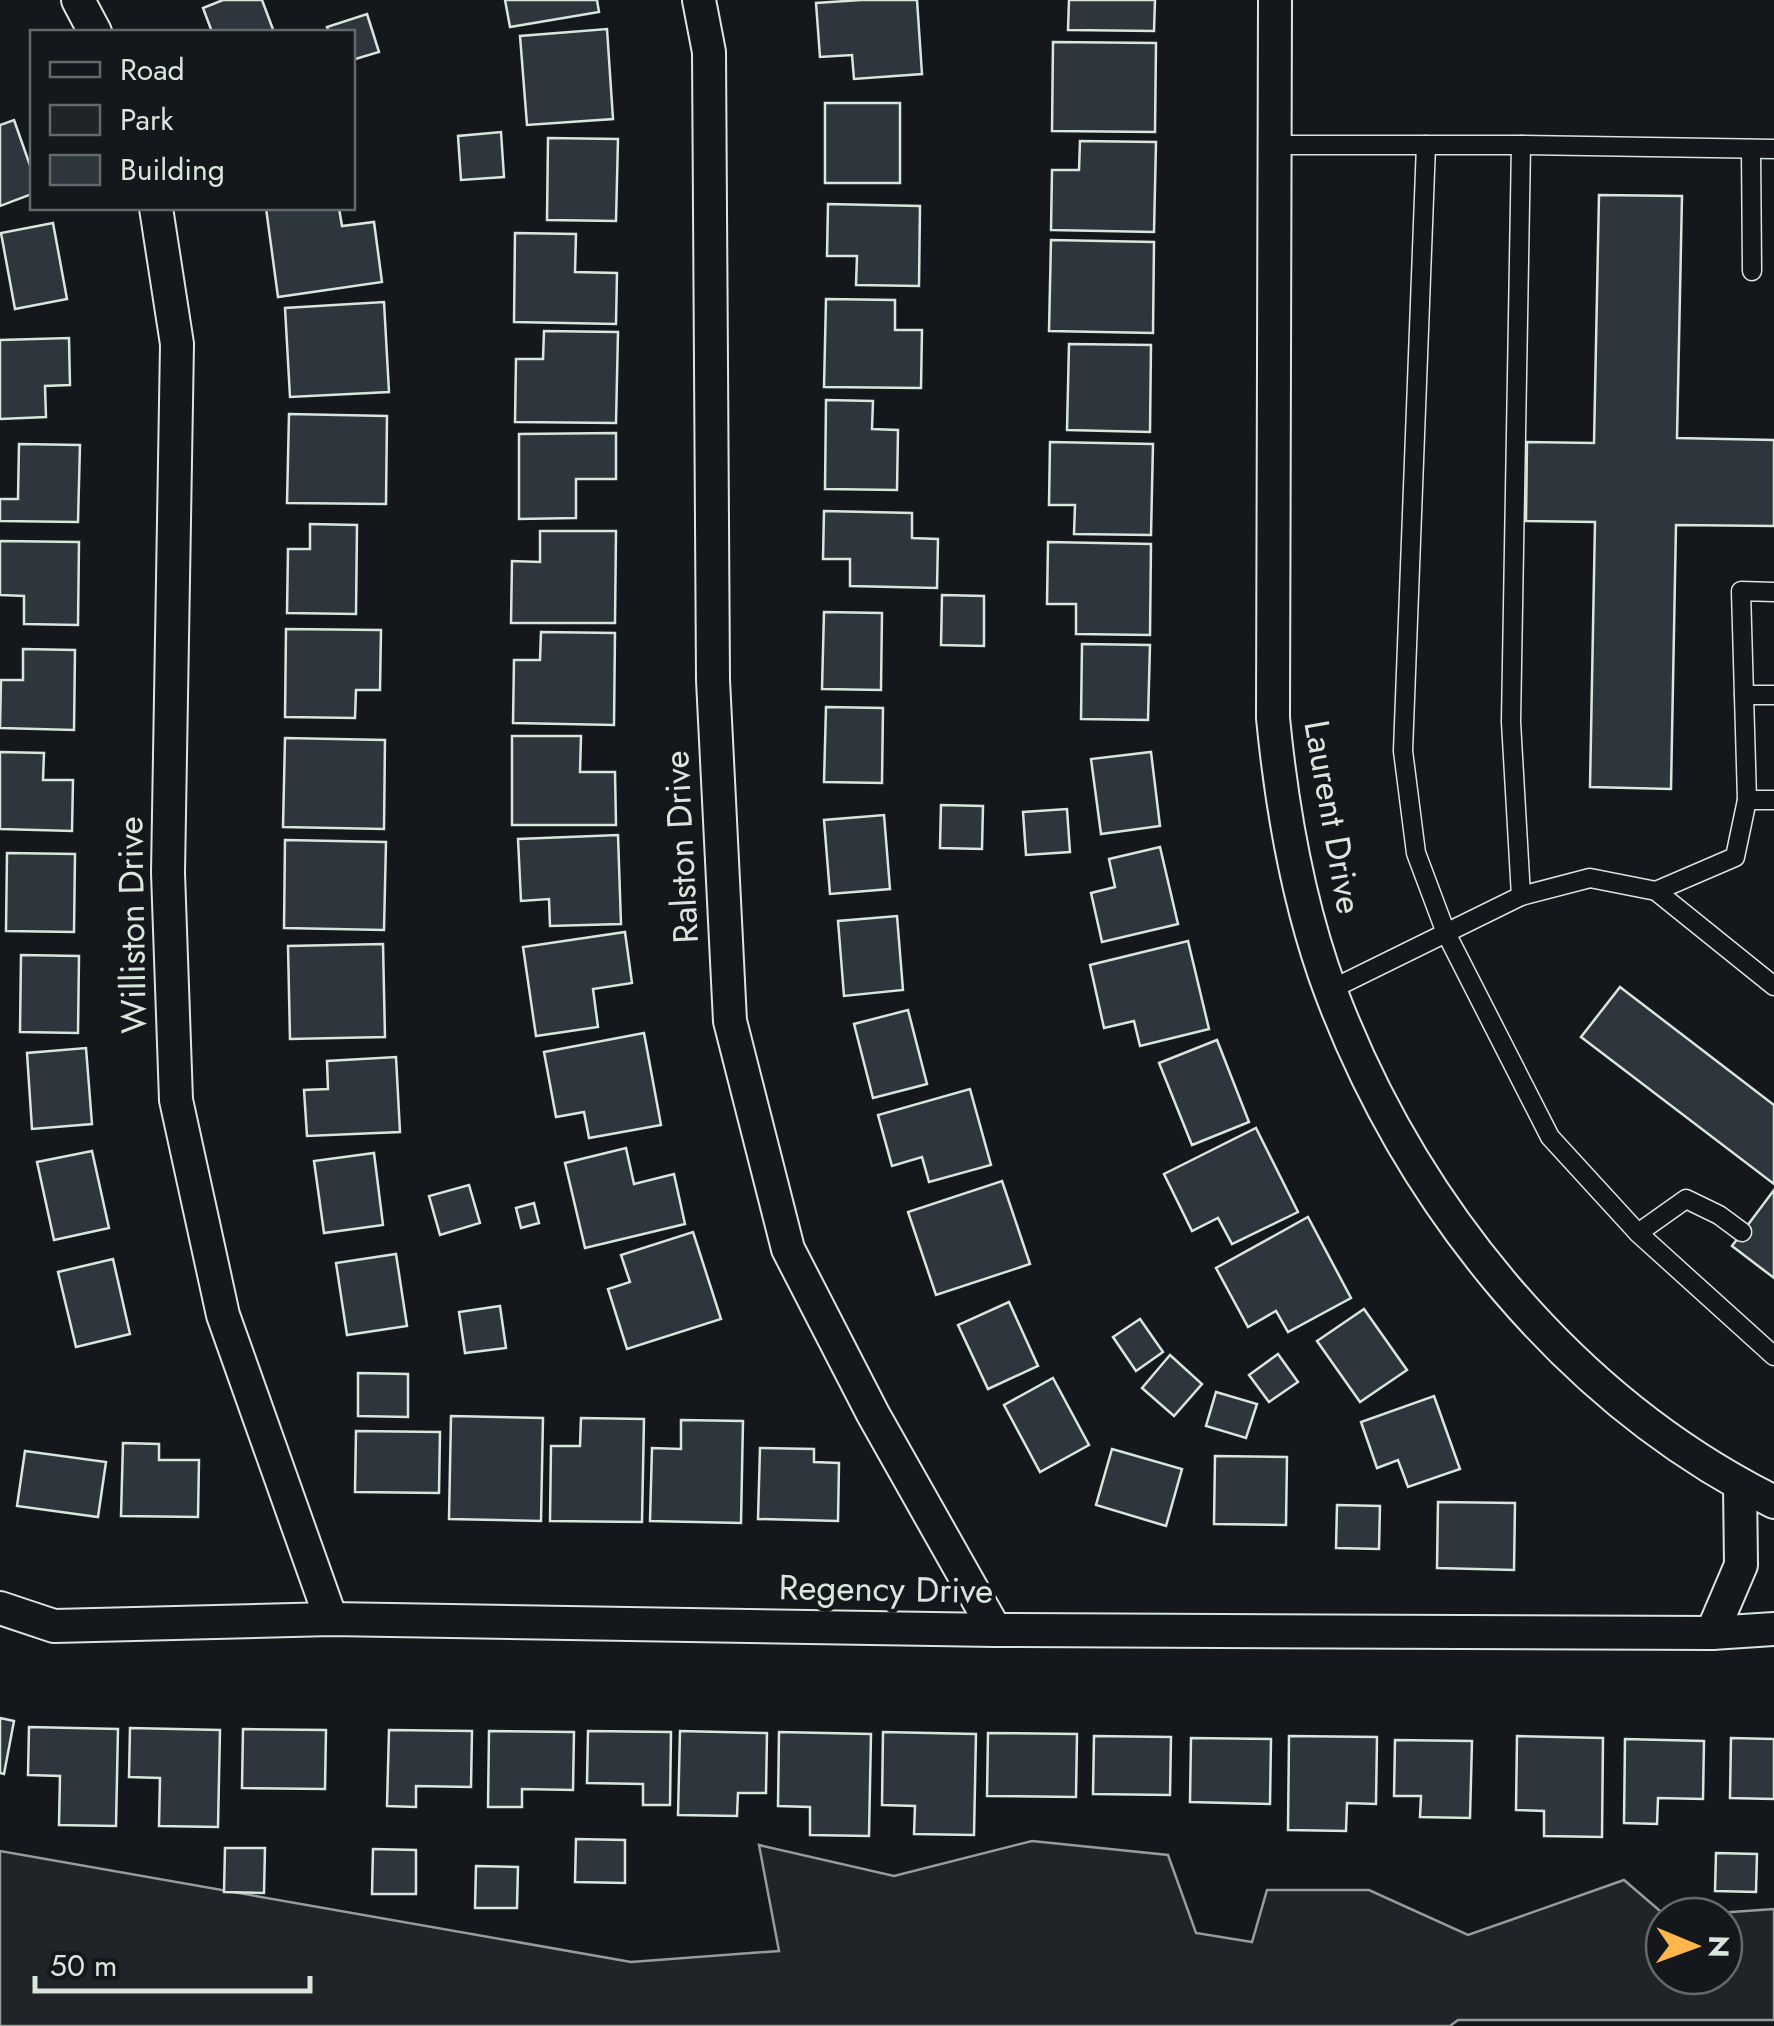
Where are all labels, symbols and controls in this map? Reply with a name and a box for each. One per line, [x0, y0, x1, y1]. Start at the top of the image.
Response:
legend [30, 30, 355, 210]
text: Road [120, 48, 185, 91]
text: Park [120, 98, 174, 141]
text: Building [120, 148, 225, 191]
street label: Laurent Drive [1291, 716, 1375, 918]
street label: Ralston Drive [651, 749, 711, 945]
street label: Williston Drive [105, 816, 159, 1034]
street label: Regency Drive [778, 1562, 994, 1616]
north arrow [1644, 1896, 1744, 1996]
scale bar [35, 1931, 310, 1993]
text: N [1698, 1935, 1739, 1958]
text: 50 m [50, 1944, 117, 1987]

